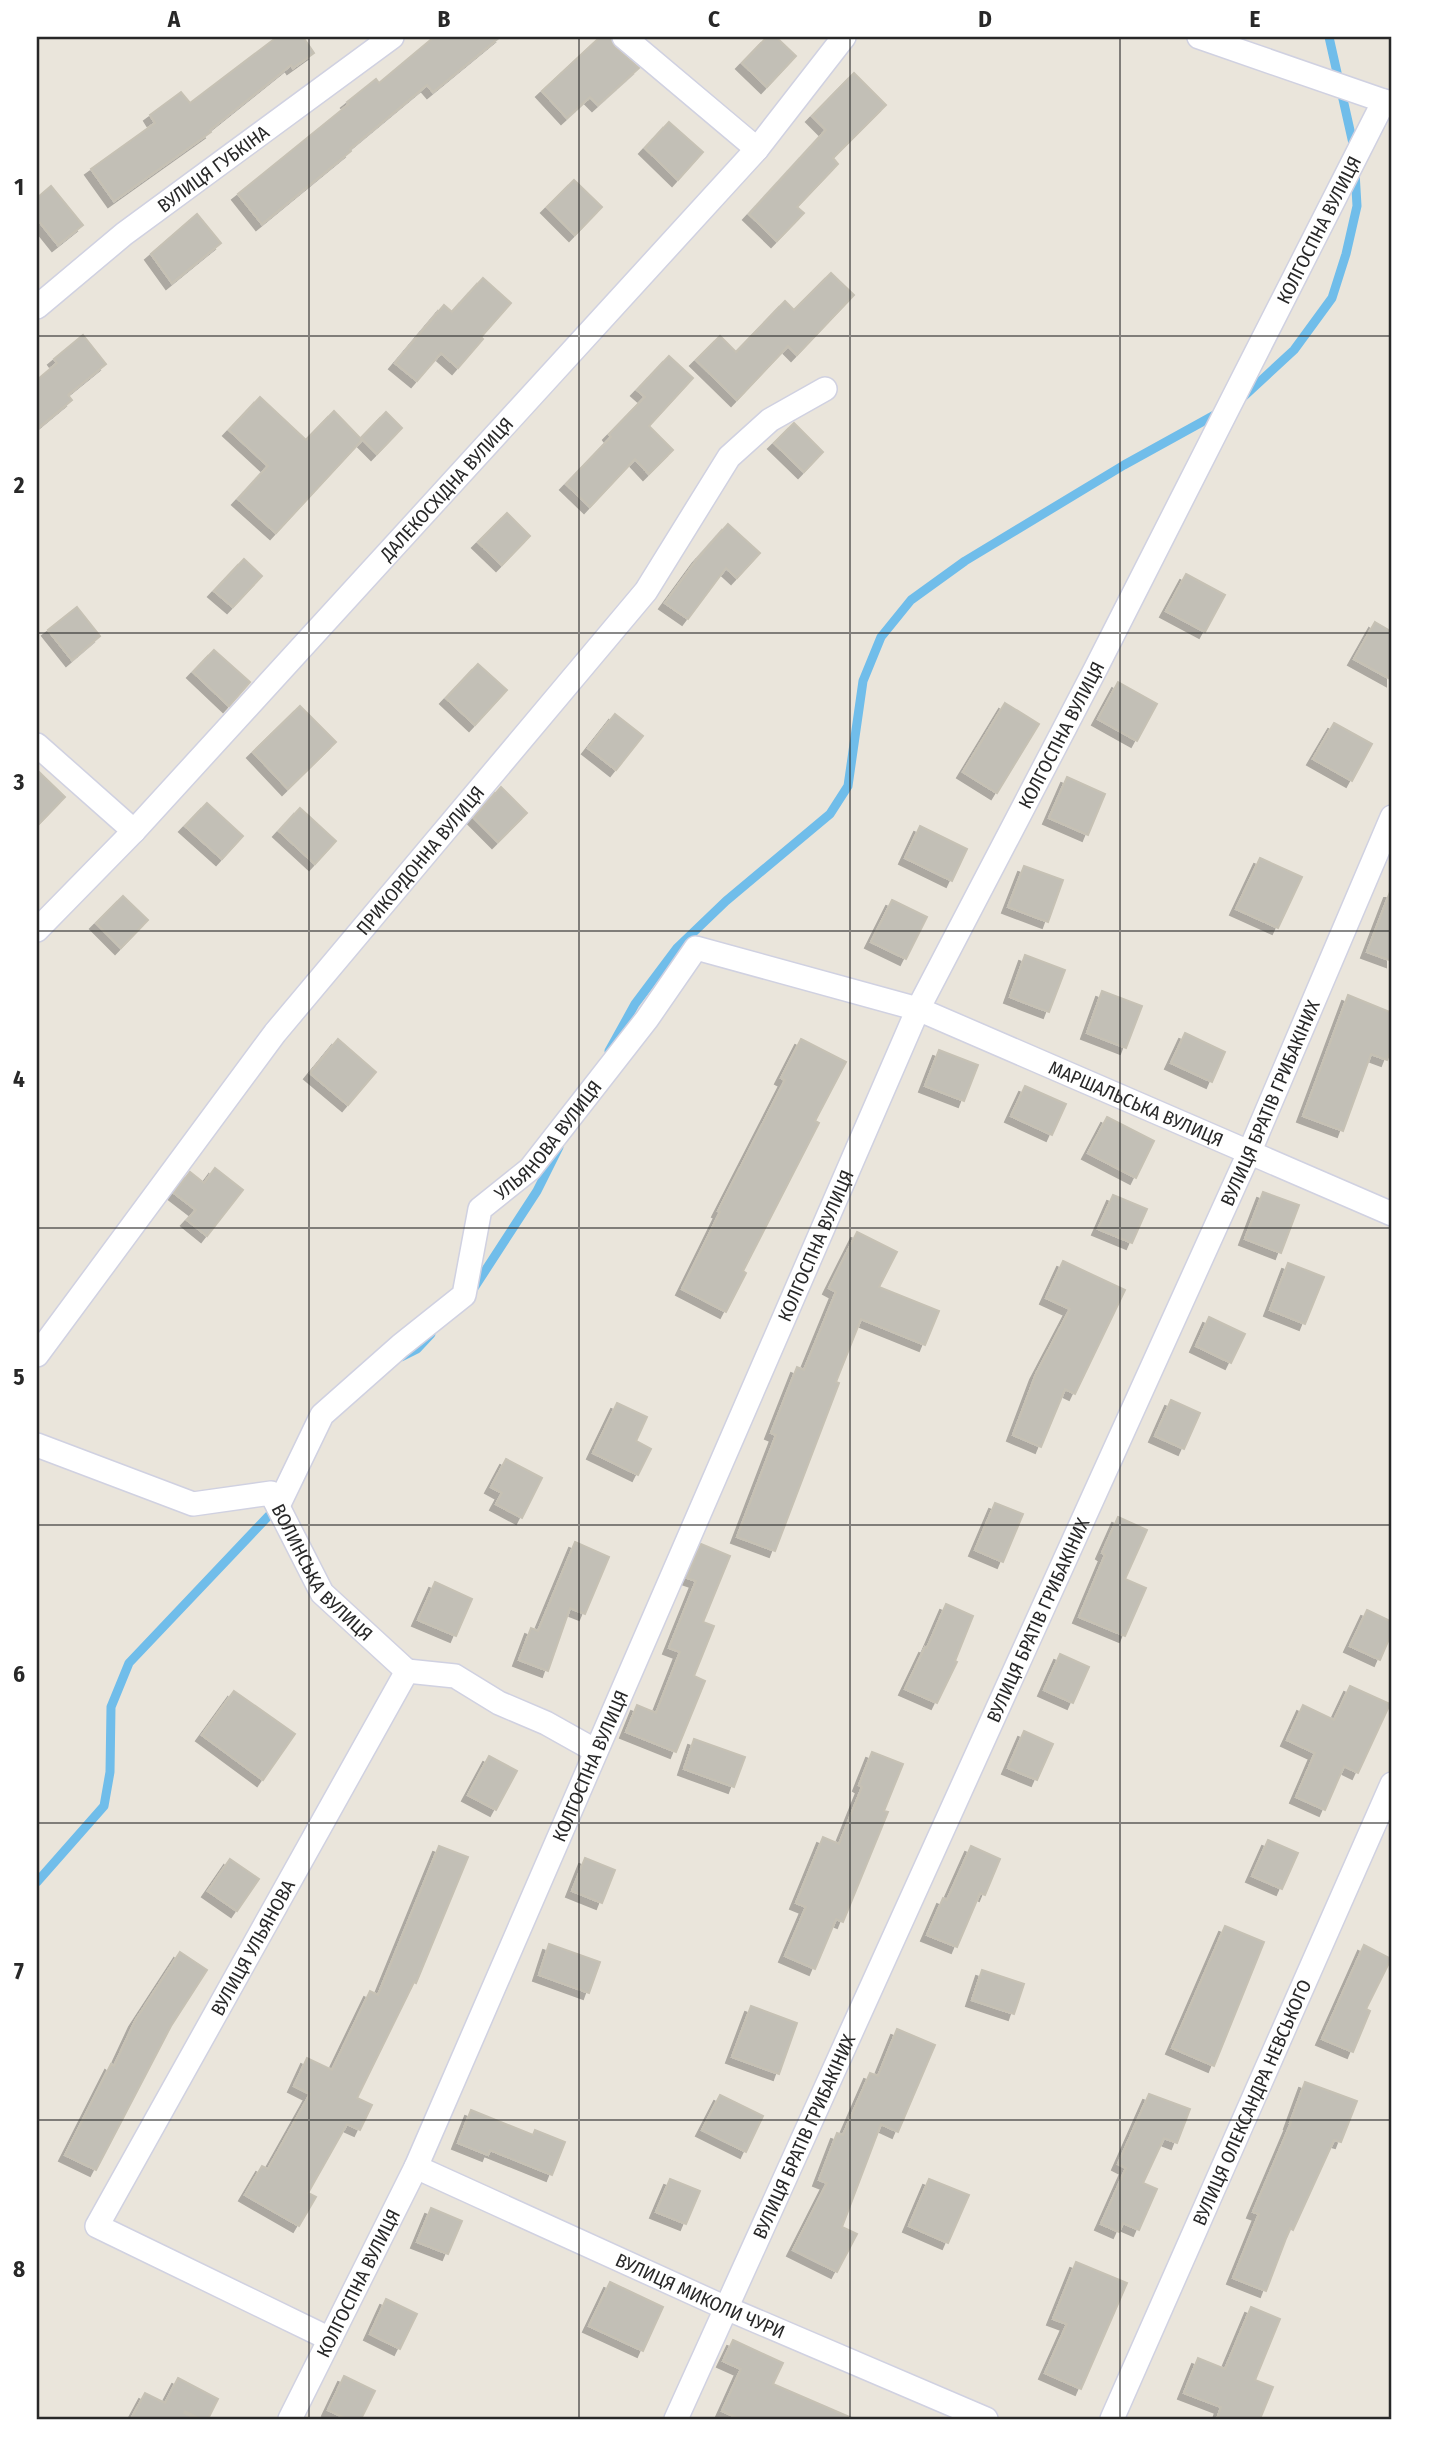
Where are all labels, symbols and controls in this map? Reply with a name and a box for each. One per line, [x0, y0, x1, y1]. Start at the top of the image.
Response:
text: A [167, 5, 181, 33]
text: B [438, 5, 451, 33]
text: C [708, 5, 720, 33]
text: D [978, 5, 992, 33]
text: E [1250, 5, 1261, 33]
street label: ВУЛИЦЯ ГУБКІНА [153, 120, 273, 217]
street label: КОЛГОСПНА ВУЛИЦЯ [1271, 152, 1366, 308]
text: 1 [14, 173, 24, 201]
street label: ДАЛЕКОСХІДНА ВУЛИЦЯ [375, 412, 518, 566]
text: 2 [13, 471, 25, 499]
street label: КОЛГОСПНА ВУЛИЦЯ [1013, 658, 1109, 812]
text: 3 [13, 768, 25, 796]
street label: ПРИКОРДОННА ВУЛИЦЯ [351, 781, 489, 939]
street label: ВУЛИЦЯ БРАТІВ ГРИБАКІНИХ [1215, 996, 1325, 1209]
street label: МАРШАЛЬСЬКА ВУЛИЦЯ [1045, 1056, 1227, 1151]
text: 4 [13, 1065, 25, 1093]
street label: УЛЬЯНОВА ВУЛИЦЯ [489, 1076, 606, 1205]
street label: КОЛГОСПНА ВУЛИЦЯ [773, 1166, 858, 1325]
text: 5 [13, 1363, 25, 1391]
street label: ВОЛИНСЬКА ВУЛИЦЯ [267, 1500, 378, 1645]
street label: ВУЛИЦЯ БРАТІВ ГРИБАКІНИХ [981, 1514, 1094, 1726]
text: 6 [13, 1660, 25, 1688]
street label: КОЛГОСПНА ВУЛИЦЯ [547, 1687, 633, 1845]
street label: ВУЛИЦЯ УЛЬЯНОВА [206, 1876, 300, 2019]
text: 7 [14, 1957, 24, 1985]
street label: ВУЛИЦЯ ОЛЕКСАНДРА НЕВСЬКОГО [1187, 1976, 1316, 2229]
street label: ВУЛИЦЯ БРАТІВ ГРИБАКІНИХ [748, 2030, 860, 2242]
street label: КОЛГОСПНА ВУЛИЦЯ [311, 2205, 405, 2361]
street label: ВУЛИЦЯ МИКОЛИ ЧУРИ [612, 2248, 788, 2343]
text: 8 [13, 2255, 25, 2283]

